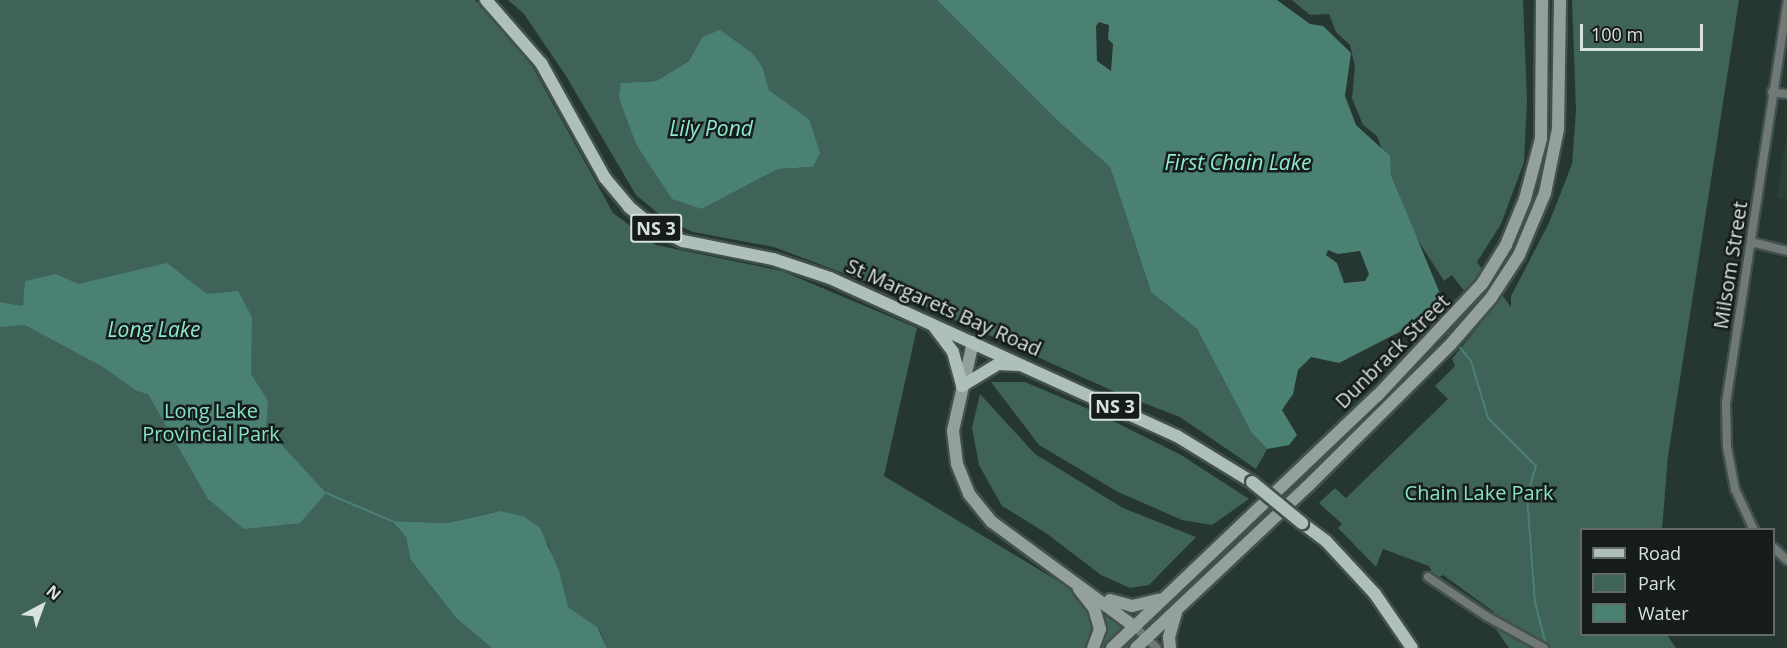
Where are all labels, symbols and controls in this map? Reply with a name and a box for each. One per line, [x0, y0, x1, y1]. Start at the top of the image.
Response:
scale bar [1583, 12, 1706, 50]
text: 100 m [1591, 22, 1643, 46]
water label: Lily Pond [669, 115, 753, 141]
water label: First Chain Lake [1165, 149, 1311, 175]
street label: Milsom Street [1708, 199, 1752, 331]
road number: NS 3 [629, 213, 683, 243]
street label: St Margarets Bay Road [843, 253, 1045, 361]
street label: Dunbrack Street [1330, 289, 1454, 413]
water label: Long Lake [107, 316, 201, 342]
road number: NS 3 [1088, 391, 1142, 421]
park label: Long Lake Provincial Park [142, 399, 280, 446]
park label: Chain Lake Park [1405, 480, 1553, 504]
legend [1580, 528, 1775, 636]
text: Road [1638, 541, 1681, 565]
text: Park [1638, 571, 1676, 595]
north arrow [12, 576, 72, 636]
text: N [42, 580, 66, 605]
text: Water [1638, 601, 1689, 625]

